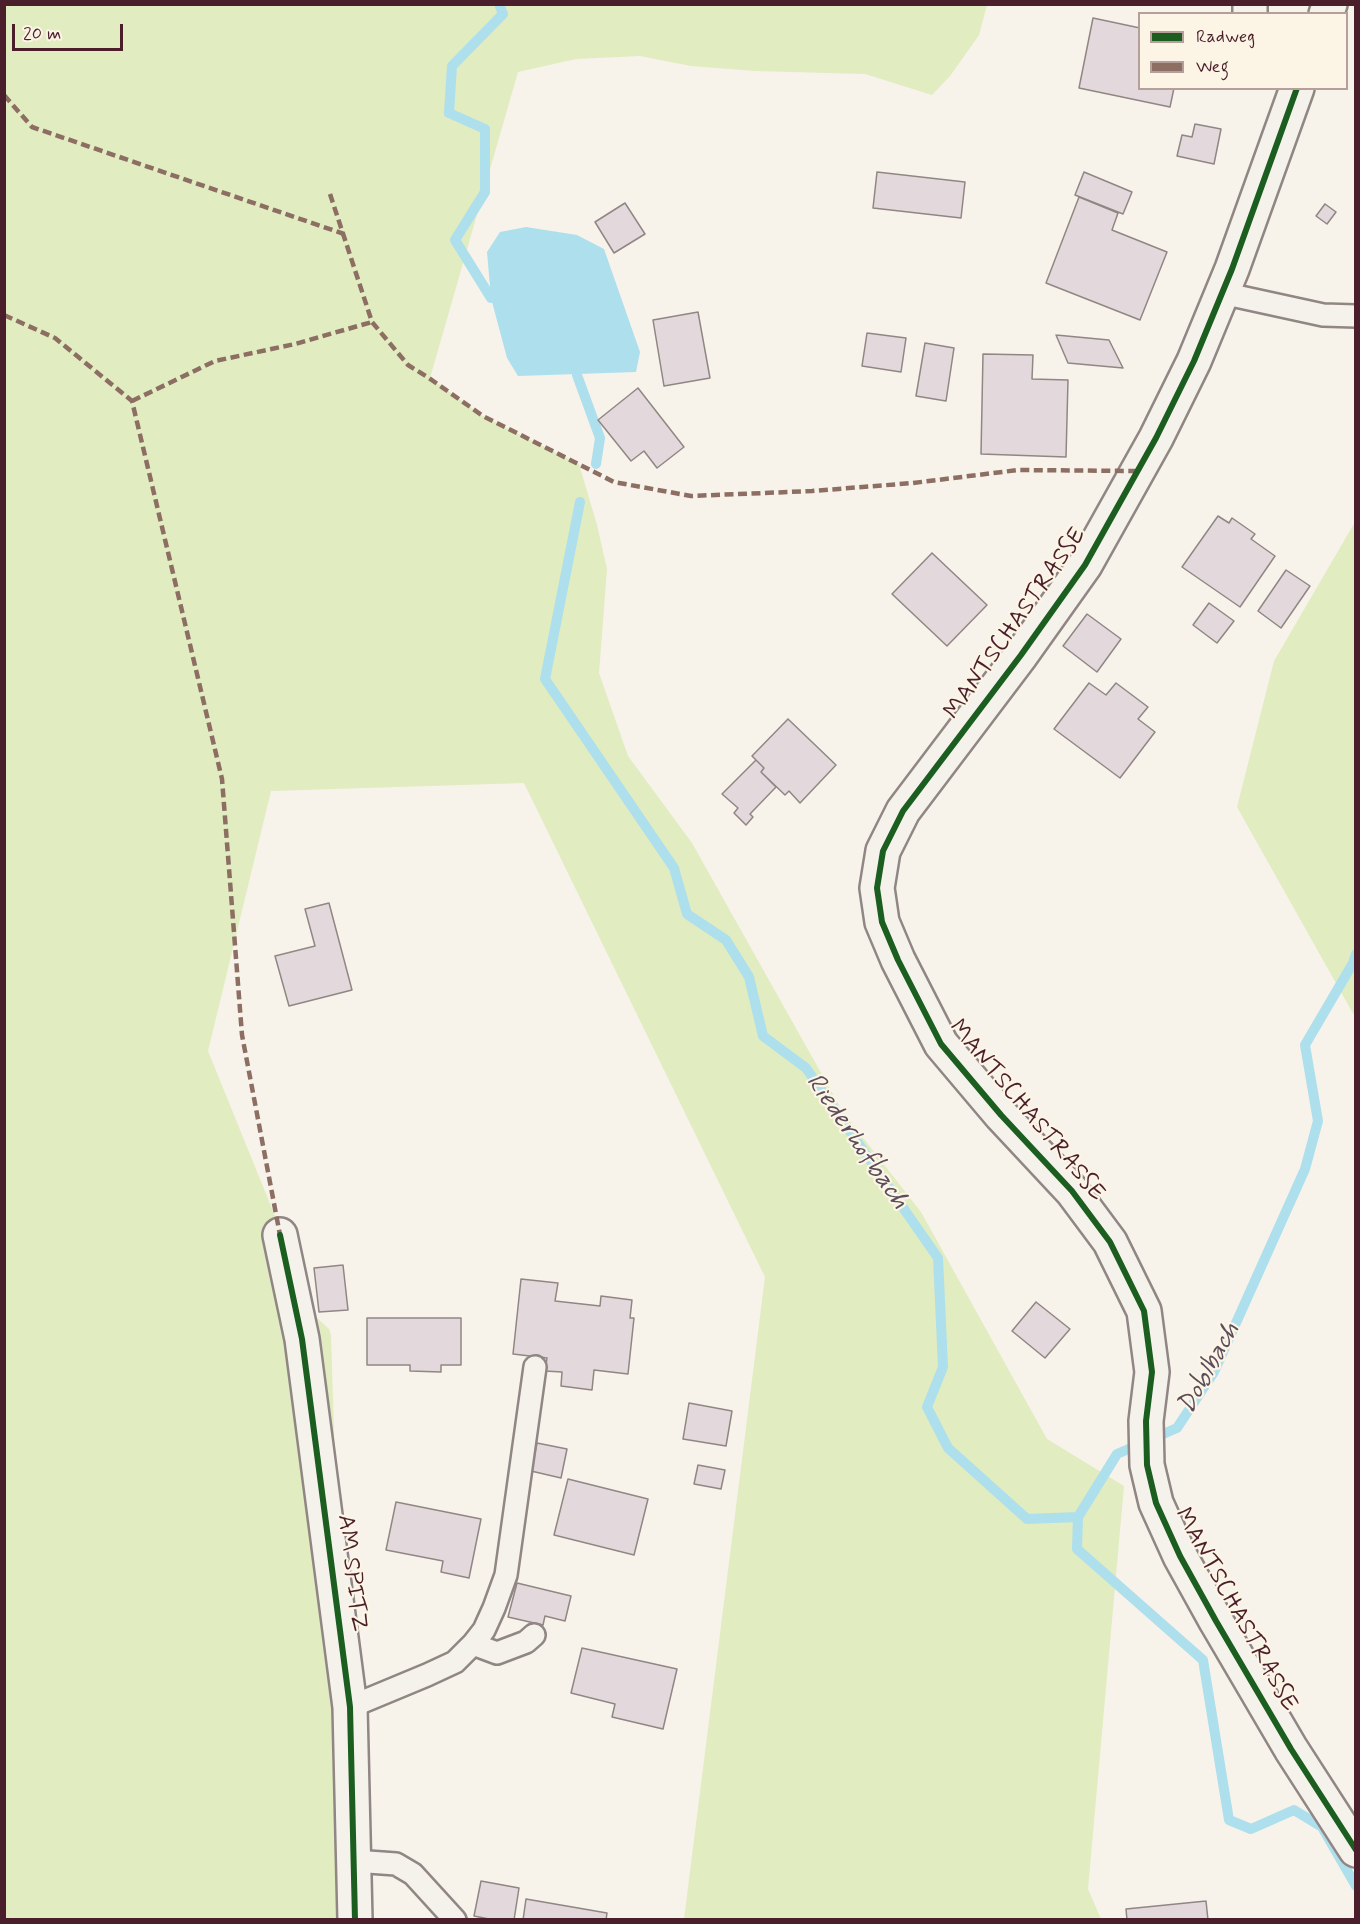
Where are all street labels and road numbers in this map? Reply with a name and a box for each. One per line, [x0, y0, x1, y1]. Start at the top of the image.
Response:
street label: MANTSCHASTRASSE [939, 522, 1093, 726]
street label: MANTSCHASTRASSE [942, 1014, 1110, 1208]
street label: MANTSCHASTRASSE [1167, 1503, 1303, 1717]
street label: AM SPITZ [330, 1513, 372, 1633]

